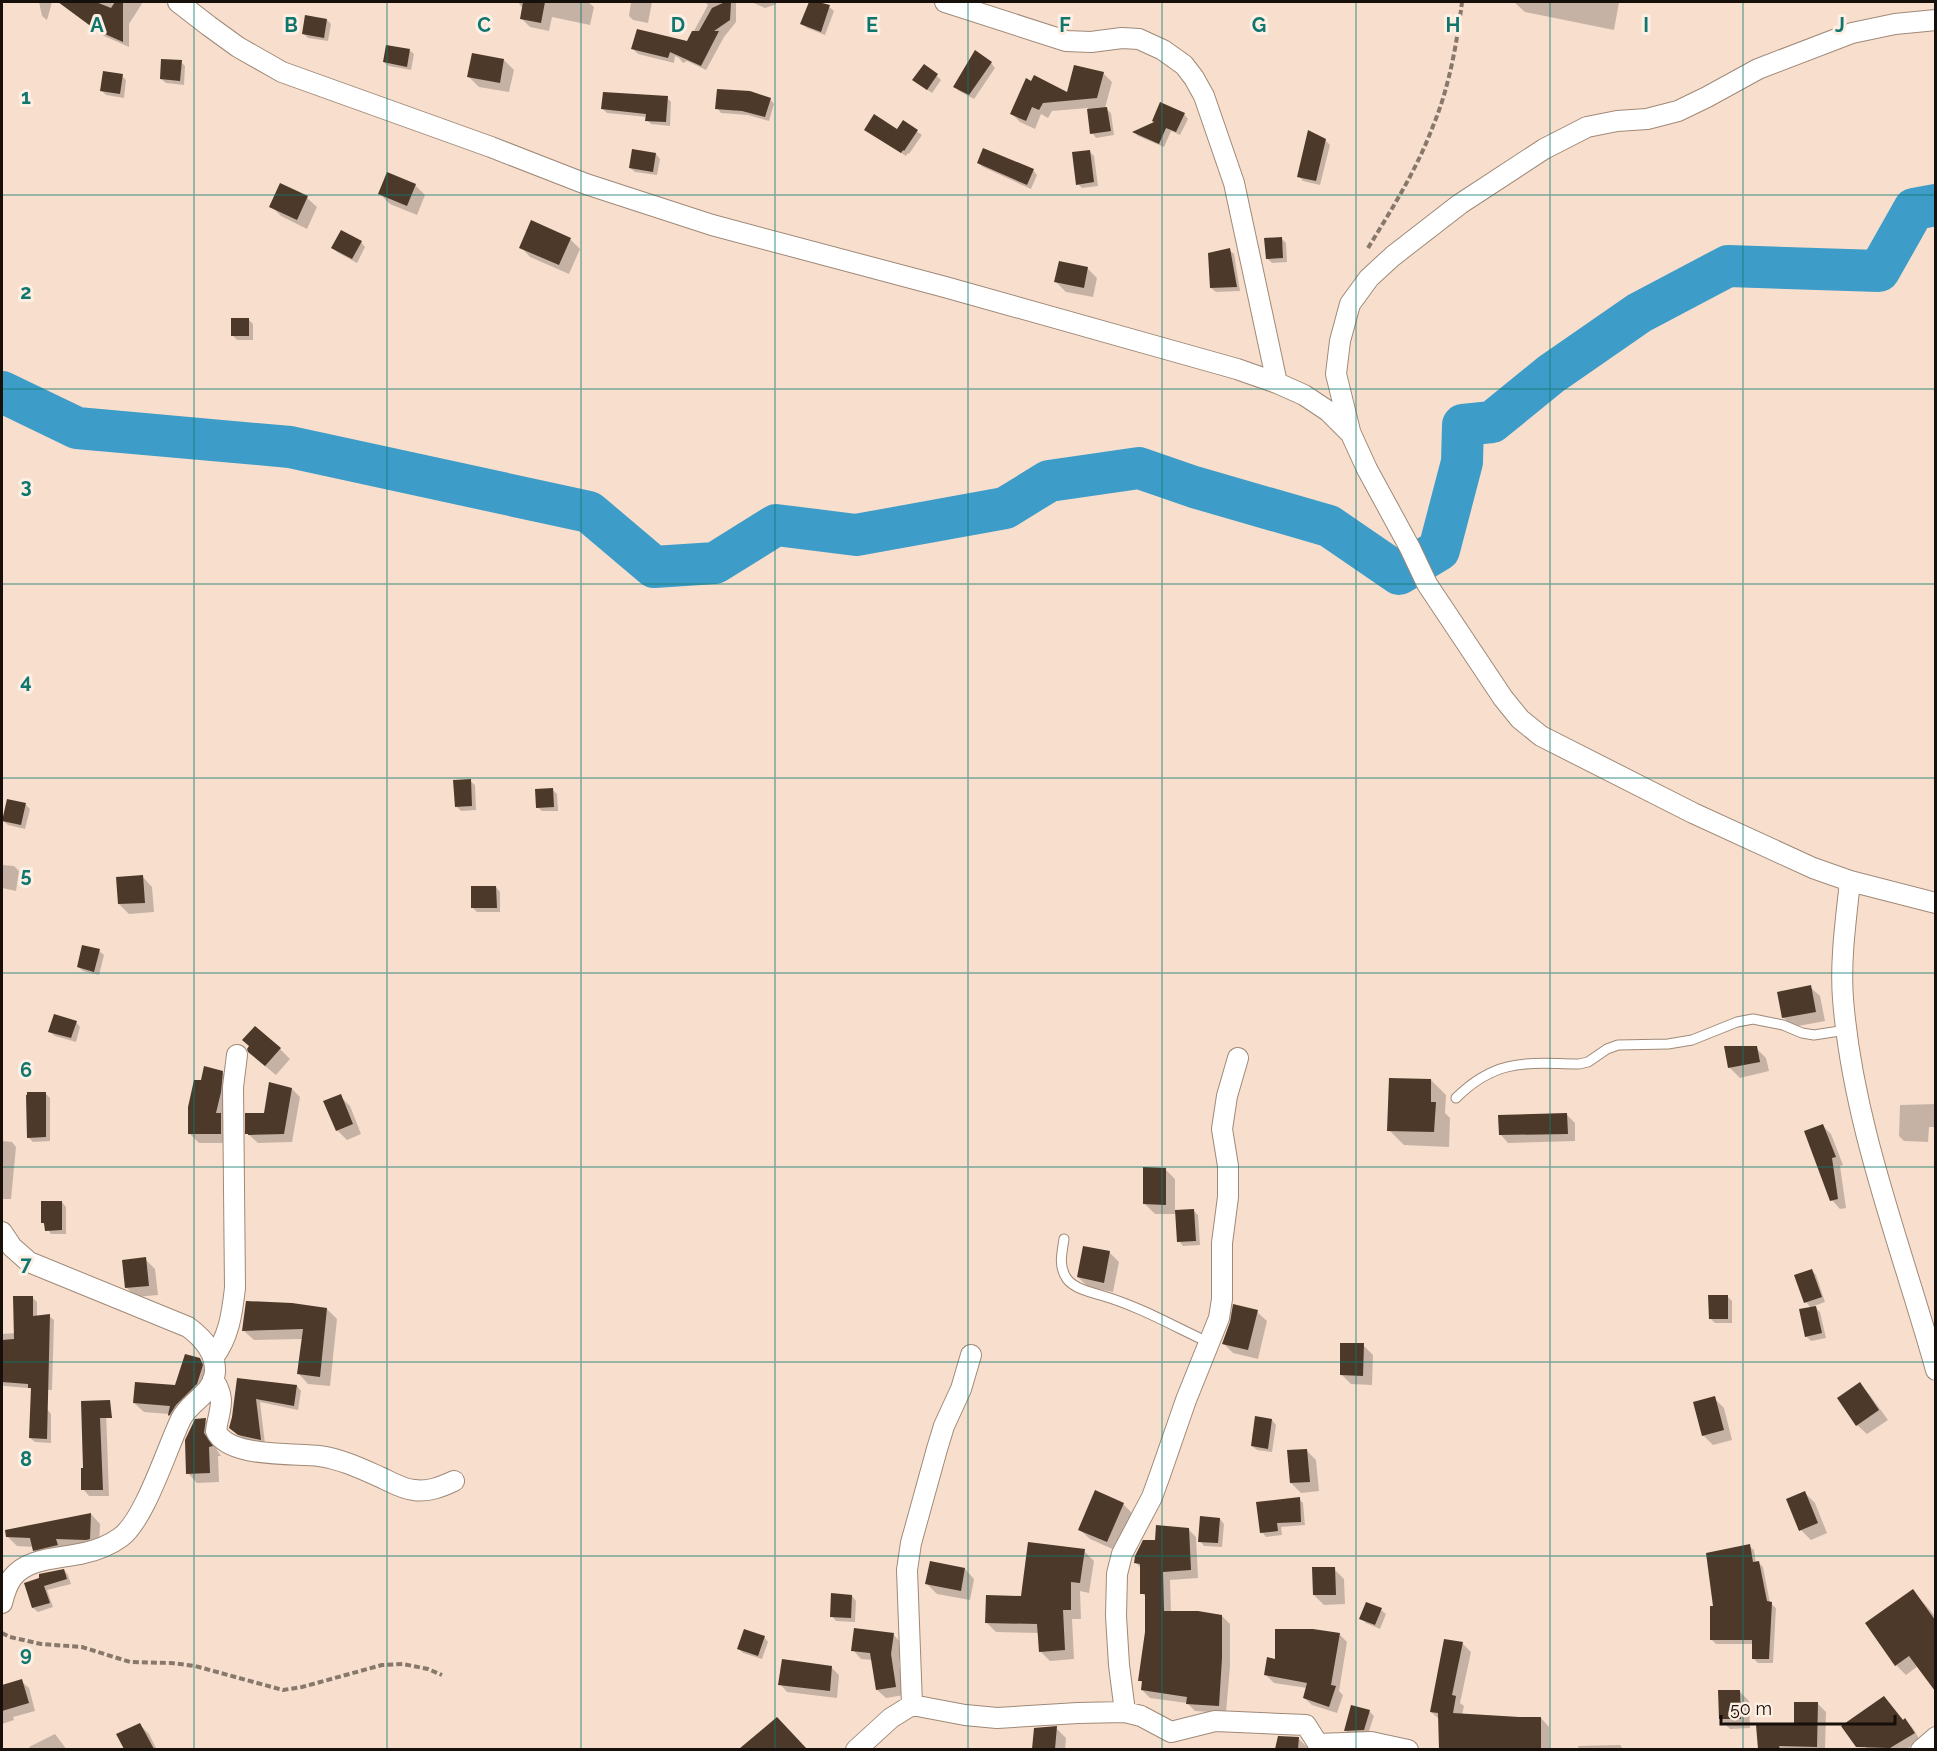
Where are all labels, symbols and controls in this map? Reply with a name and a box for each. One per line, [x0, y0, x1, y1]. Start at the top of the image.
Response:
text: A [90, 13, 104, 37]
text: B [284, 13, 298, 37]
text: C [477, 13, 491, 37]
text: D [671, 13, 685, 37]
text: E [866, 13, 878, 37]
text: F [1059, 13, 1071, 37]
text: G [1252, 13, 1266, 37]
text: H [1446, 13, 1460, 37]
text: I [1643, 13, 1649, 37]
text: J [1835, 13, 1845, 37]
text: 1 [21, 85, 31, 109]
text: 2 [20, 280, 32, 304]
text: 3 [20, 474, 32, 498]
text: 4 [20, 669, 32, 693]
text: 5 [20, 863, 32, 887]
text: 6 [20, 1058, 32, 1082]
text: 7 [20, 1252, 32, 1276]
text: 8 [20, 1447, 32, 1471]
text: 9 [20, 1642, 32, 1666]
scale bar [1721, 1688, 1895, 1726]
text: 50 m [1730, 1698, 1772, 1719]

